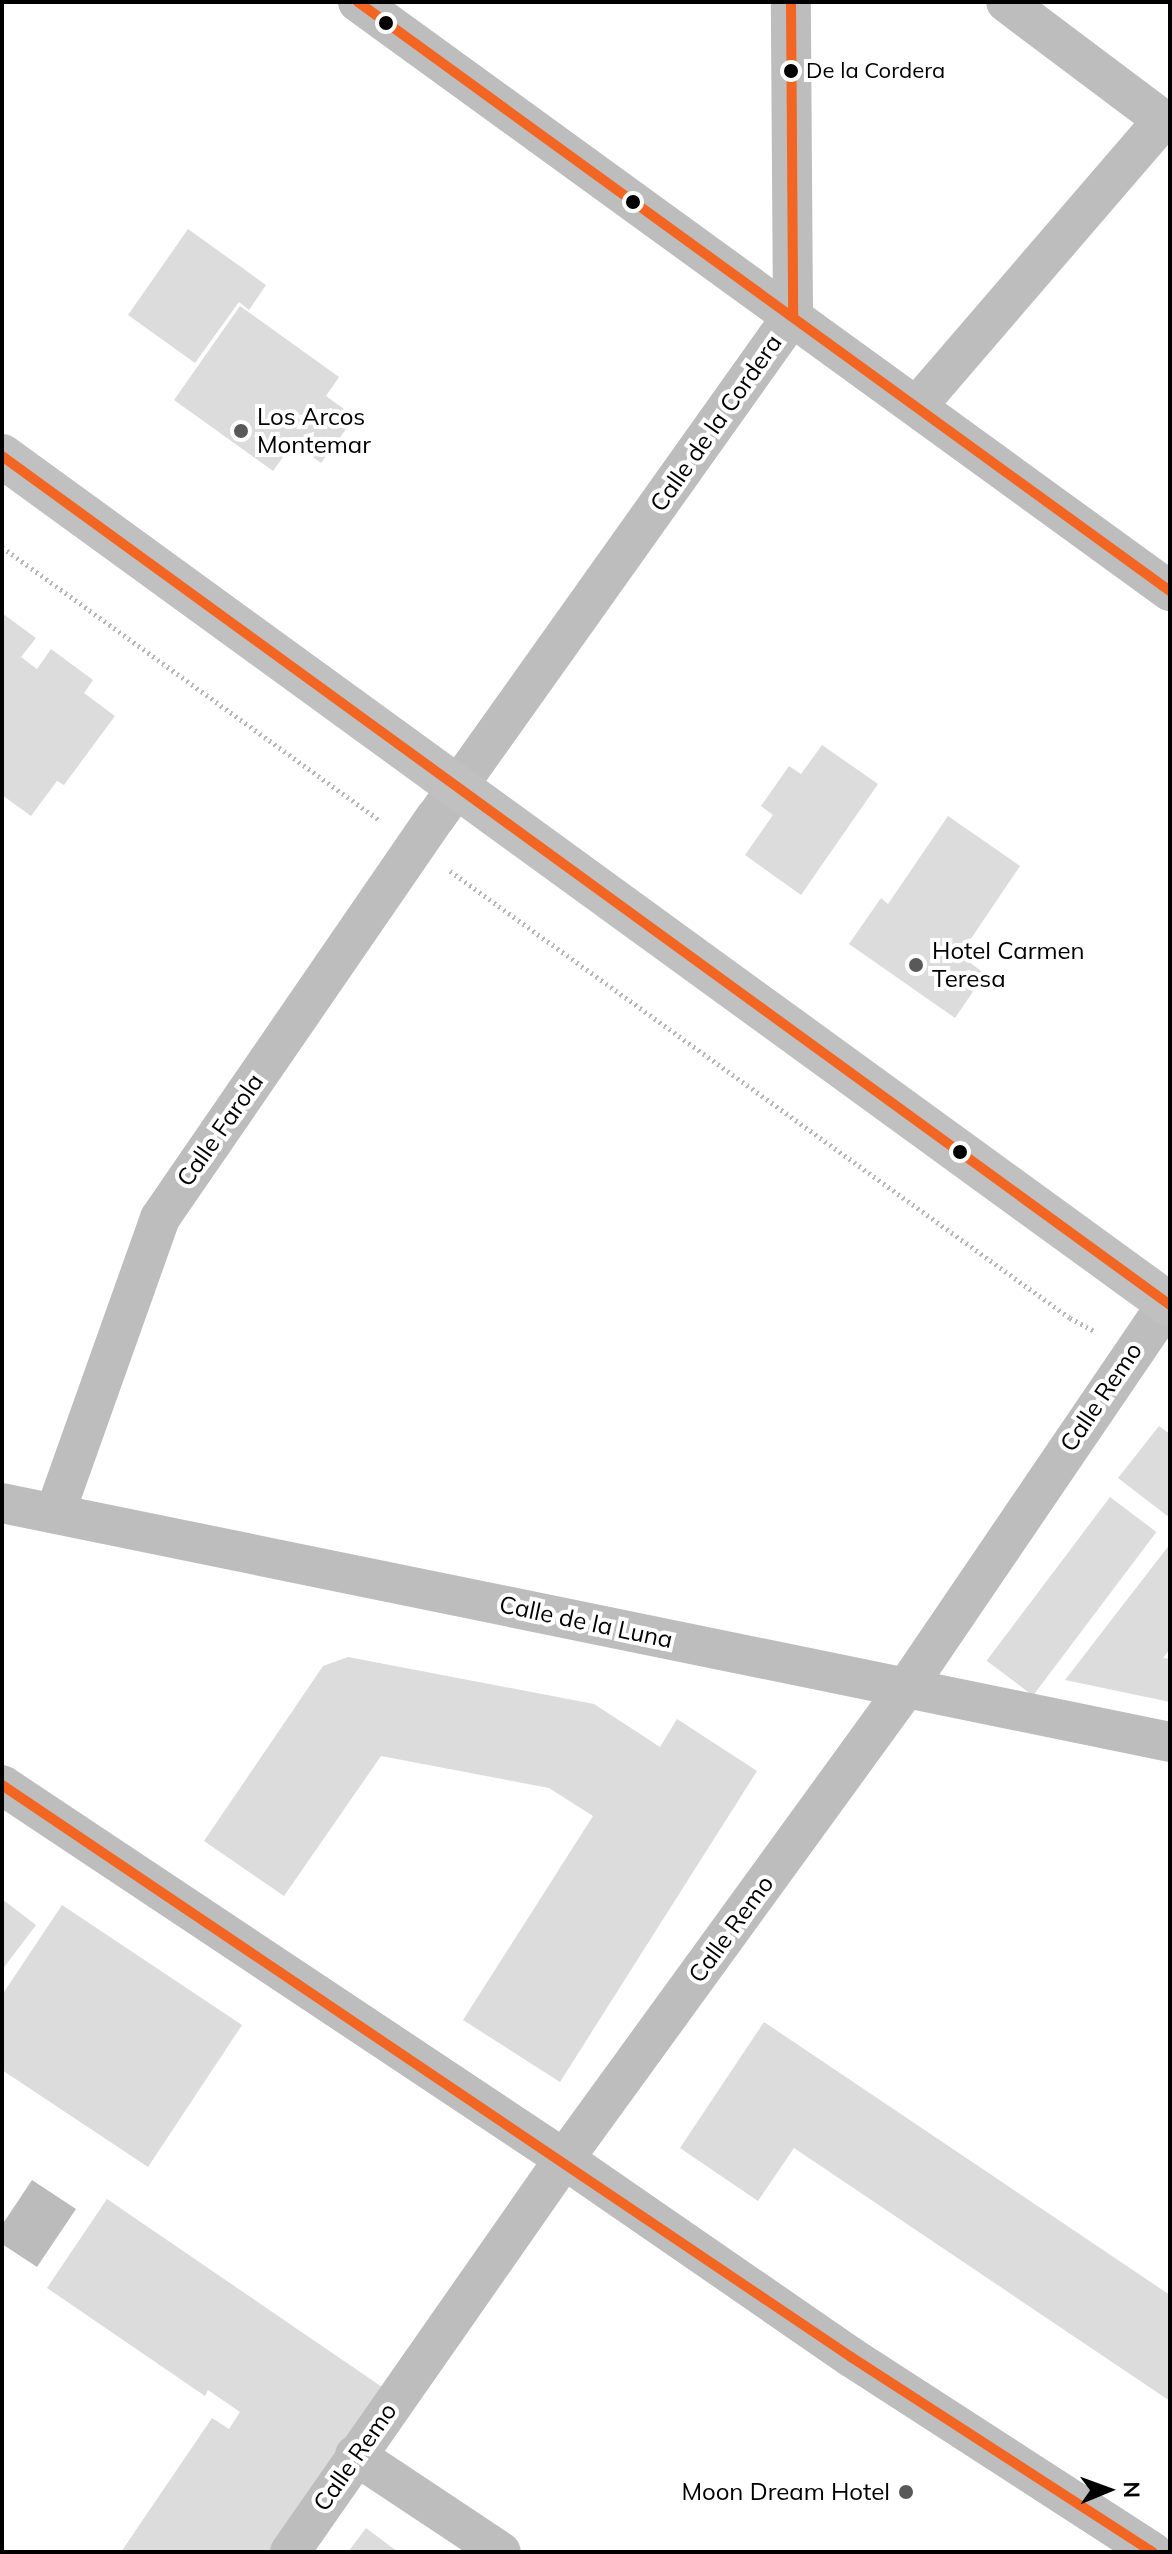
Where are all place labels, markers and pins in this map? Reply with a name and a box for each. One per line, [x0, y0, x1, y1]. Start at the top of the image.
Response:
unlabelled marker [378, 15, 394, 31]
place label: De la Cordera [806, 58, 945, 84]
marker: De la Cordera [783, 63, 799, 79]
unlabelled marker [625, 194, 641, 210]
place label: Los Arcos Montemar [257, 403, 371, 459]
marker: Los Arcos Montemar [232, 422, 250, 440]
place label: Hotel Carmen Teresa [932, 937, 1085, 993]
marker: Hotel Carmen Teresa [907, 956, 925, 974]
unlabelled marker [952, 1144, 968, 1160]
place label: Moon Dream Hotel [681, 2478, 890, 2506]
marker: Moon Dream Hotel [897, 2483, 915, 2501]

